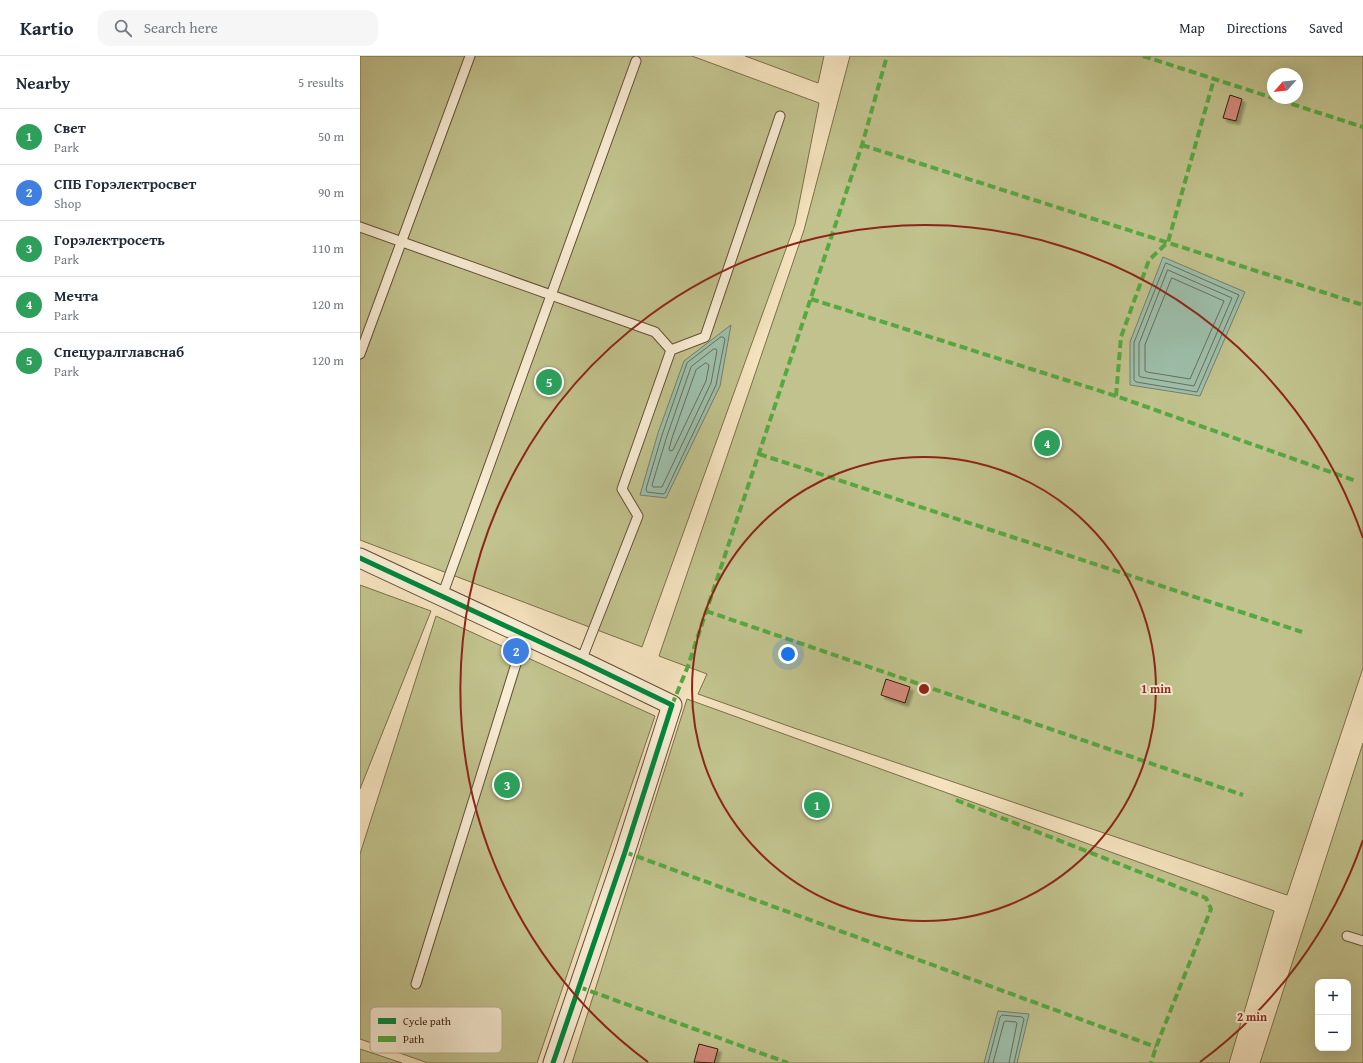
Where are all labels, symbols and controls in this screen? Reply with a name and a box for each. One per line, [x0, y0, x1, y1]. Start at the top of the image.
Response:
search box [98, 10, 378, 46]
text: Kartio [20, 14, 74, 42]
icon: search [112, 17, 134, 39]
text: Search here [144, 17, 218, 38]
text: Map [1179, 18, 1205, 38]
text: Directions [1227, 18, 1287, 38]
text: Saved [1309, 18, 1343, 38]
north arrow [1267, 68, 1303, 104]
text: Nearby [16, 70, 70, 95]
text: 5 results [298, 73, 344, 92]
text: Свет [54, 117, 86, 138]
text: 1 [26, 127, 32, 146]
text: 50 m [318, 127, 344, 146]
text: Park [54, 138, 79, 157]
text: СПБ Горэлектросвет [54, 173, 196, 194]
text: 2 [26, 183, 32, 202]
text: 90 m [318, 183, 344, 202]
text: Shop [54, 194, 81, 213]
text: Горэлектросеть [54, 229, 165, 250]
text: 3 [26, 239, 32, 258]
text: 110 m [312, 239, 344, 258]
text: Park [54, 250, 79, 269]
text: Мечта [54, 285, 99, 306]
text: 4 [26, 295, 32, 314]
text: 120 m [312, 295, 344, 314]
text: Park [54, 306, 79, 325]
text: Спецуралглавснаб [54, 341, 184, 362]
text: 5 [26, 351, 32, 370]
text: 120 m [312, 351, 344, 370]
text: Park [54, 362, 79, 381]
pin: 5 [536, 367, 562, 397]
pin: 4 [1034, 428, 1060, 458]
pin: 2 [503, 636, 529, 666]
your location [778, 644, 798, 664]
text: 1 min [1141, 680, 1171, 697]
centre of rings [917, 682, 931, 696]
pin: 3 [494, 770, 520, 800]
pin: 1 [804, 790, 830, 820]
map controls [1315, 979, 1351, 1051]
button: + [1315, 979, 1351, 1015]
legend [370, 1007, 502, 1053]
text: 2 min [1237, 1008, 1267, 1025]
text: Cycle path [403, 1013, 452, 1029]
button: − [1315, 1015, 1351, 1051]
text: Path [403, 1031, 425, 1047]

